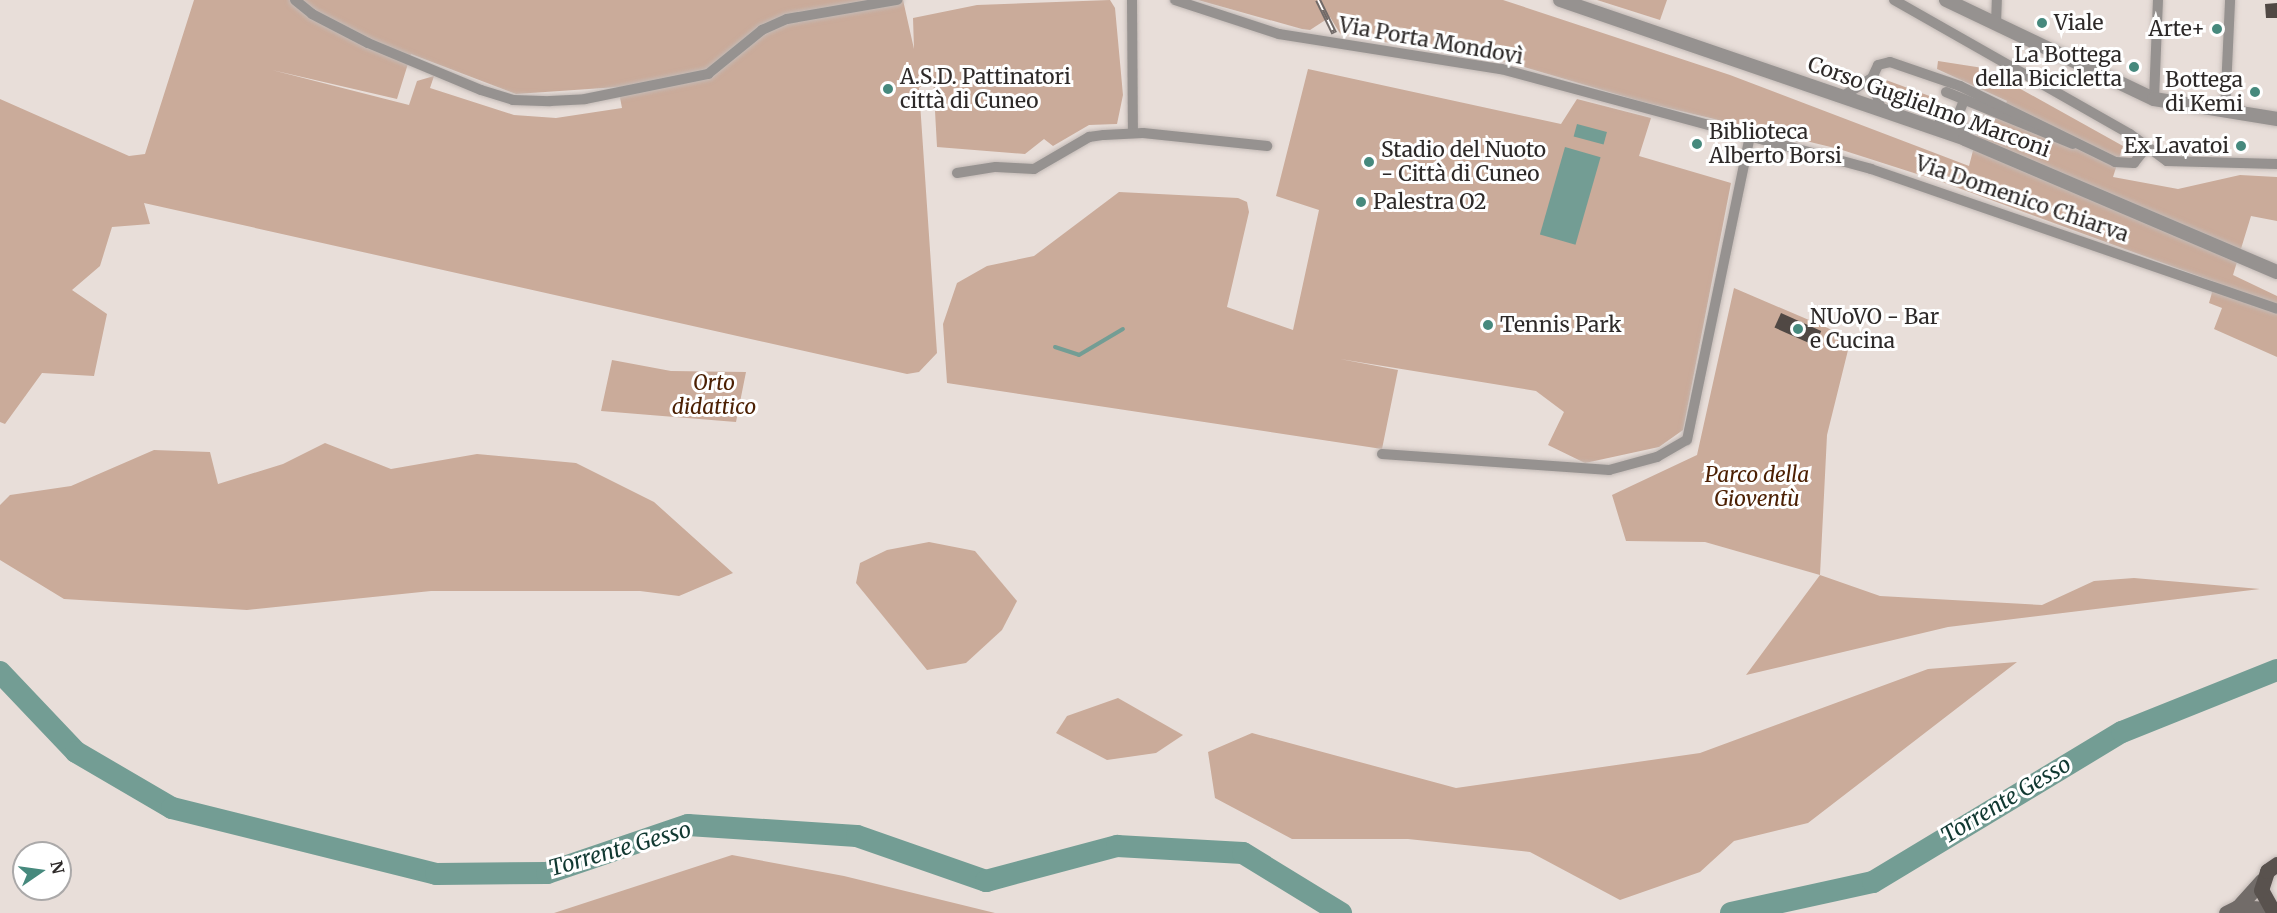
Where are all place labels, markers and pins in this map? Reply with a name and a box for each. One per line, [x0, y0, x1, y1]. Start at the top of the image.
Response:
place label: Viale [2054, 10, 2103, 36]
marker: Viale [2035, 16, 2049, 30]
place label: Arte+ [2149, 16, 2205, 42]
marker: Arte+ [2210, 22, 2224, 36]
place label: La Bottega della Bicicletta [1975, 42, 2122, 92]
marker: La Bottega della Bicicletta [2127, 60, 2141, 74]
place label: A.S.D. Pattinatori città di Cuneo [900, 64, 1071, 114]
place label: Bottega di Kemi [2165, 67, 2243, 117]
marker: A.S.D. Pattinatori città di Cuneo [881, 82, 895, 96]
marker: Bottega di Kemi [2248, 85, 2262, 99]
place label: Biblioteca Alberto Borsi [1709, 119, 1842, 169]
place label: Ex Lavatoi [2124, 133, 2229, 159]
place label: Stadio del Nuoto - Città di Cuneo [1381, 137, 1546, 187]
marker: Biblioteca Alberto Borsi [1690, 137, 1704, 151]
marker: Ex Lavatoi [2234, 139, 2248, 153]
marker: Stadio del Nuoto - Città di Cuneo [1362, 155, 1376, 169]
place label: Palestra O2 [1373, 189, 1487, 215]
marker: Palestra O2 [1354, 195, 1368, 209]
place label: NUoVO - Bar e Cucina [1810, 304, 1939, 354]
place label: Tennis Park [1500, 312, 1621, 338]
marker: Tennis Park [1481, 318, 1495, 332]
marker: NUoVO - Bar e Cucina [1791, 322, 1805, 336]

